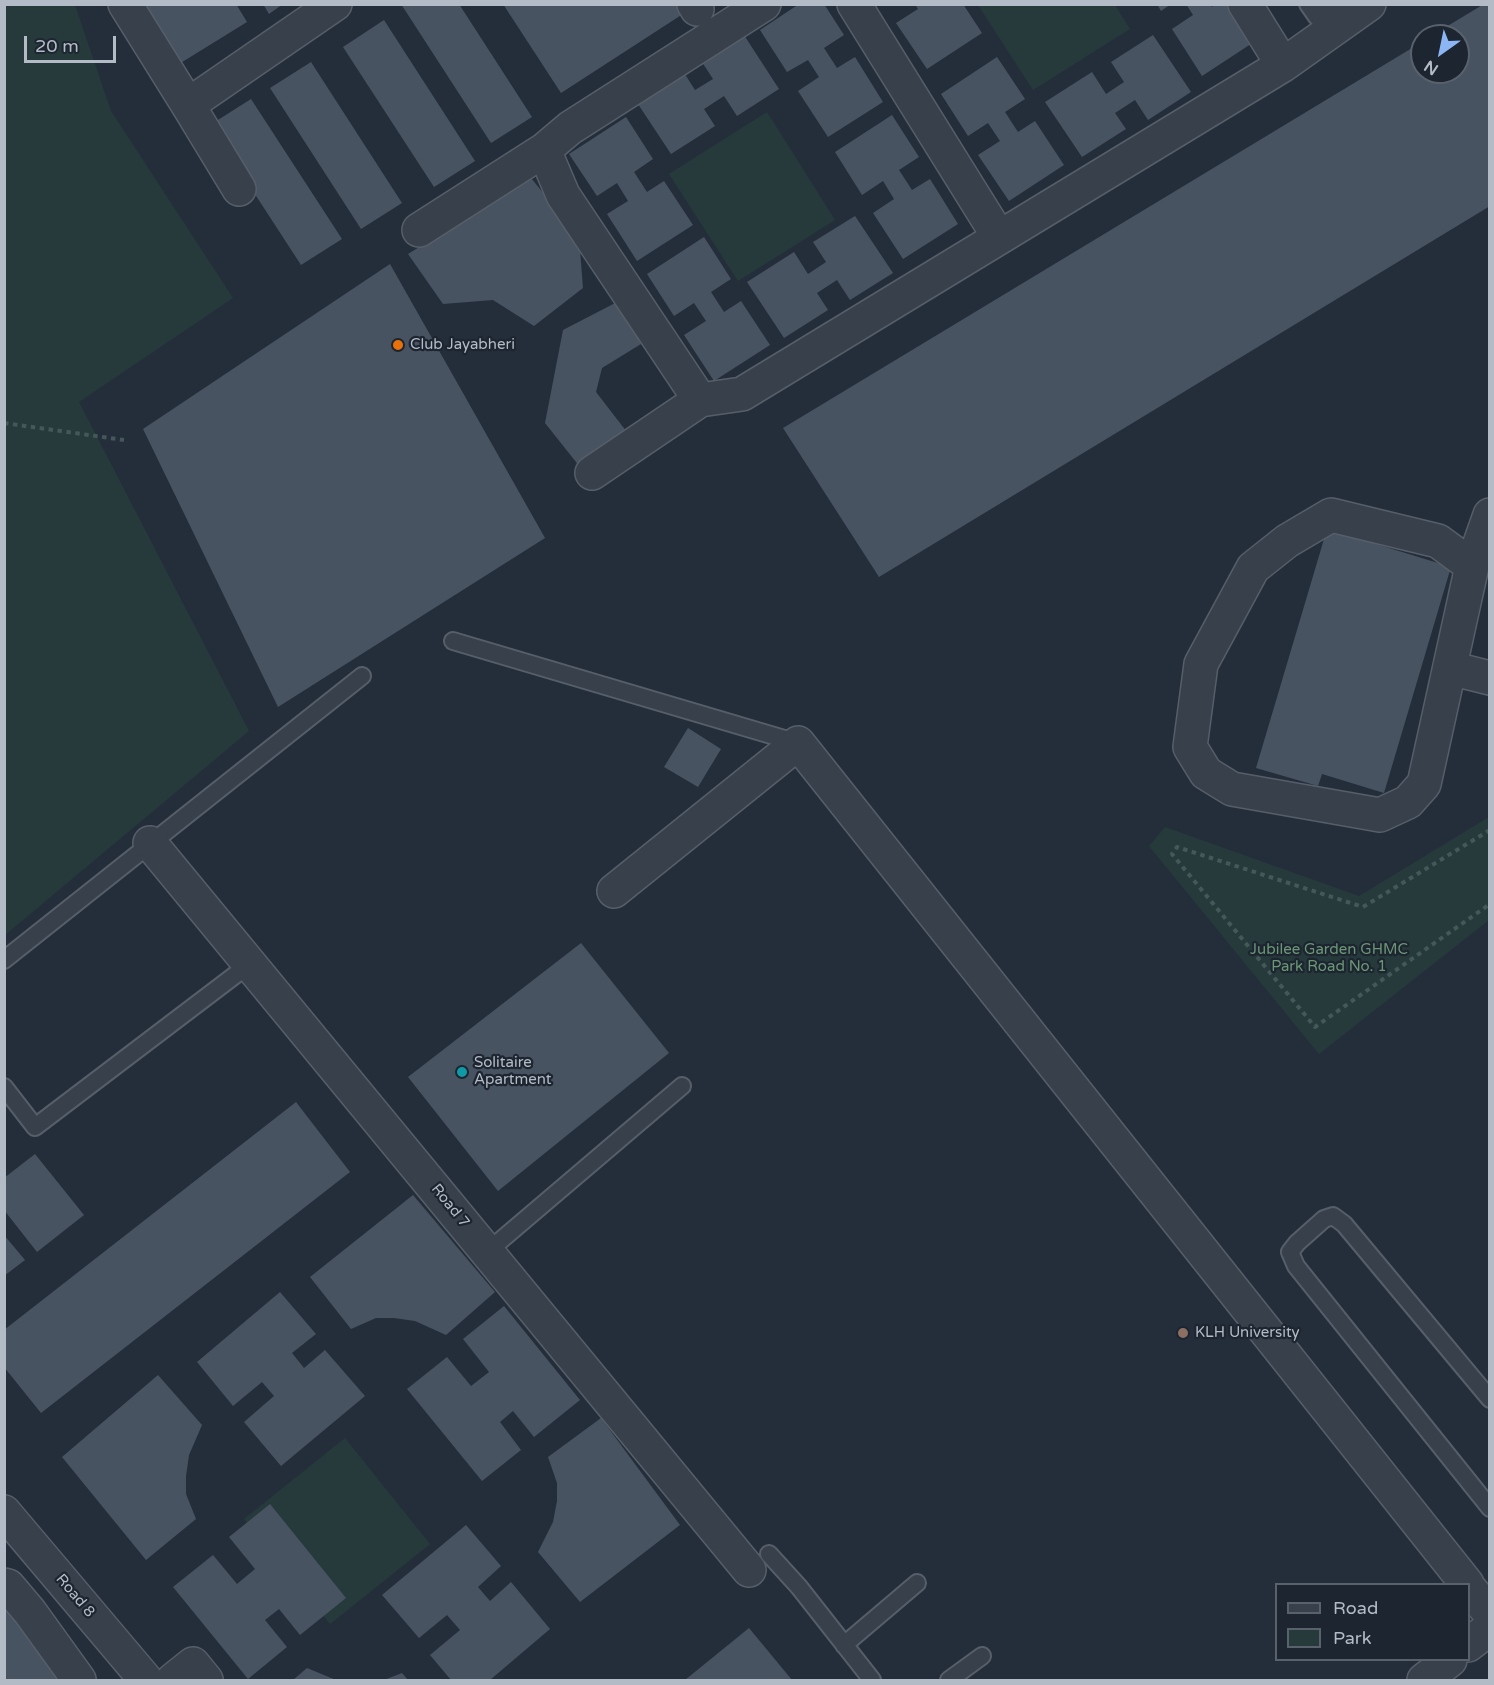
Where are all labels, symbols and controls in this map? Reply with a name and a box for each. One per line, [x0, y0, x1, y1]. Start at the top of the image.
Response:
scale bar [27, 24, 118, 62]
north arrow [1410, 24, 1470, 84]
text: 20 m [35, 35, 79, 57]
text: N [1420, 56, 1442, 79]
place label: Club Jayabheri [410, 336, 515, 354]
marker: Club Jayabheri [391, 338, 405, 352]
park label: Jubilee Garden GHMC Park Road No. 1 [1250, 941, 1408, 976]
place label: Solitaire Apartment [474, 1054, 551, 1089]
marker: Solitaire Apartment [455, 1065, 469, 1079]
street label: Road 7 [427, 1181, 473, 1231]
place label: KLH University [1195, 1324, 1300, 1342]
marker: KLH University [1176, 1326, 1190, 1340]
street label: Road 8 [52, 1571, 98, 1621]
legend [1275, 1583, 1470, 1661]
text: Road [1333, 1597, 1378, 1619]
text: Park [1333, 1627, 1371, 1649]

